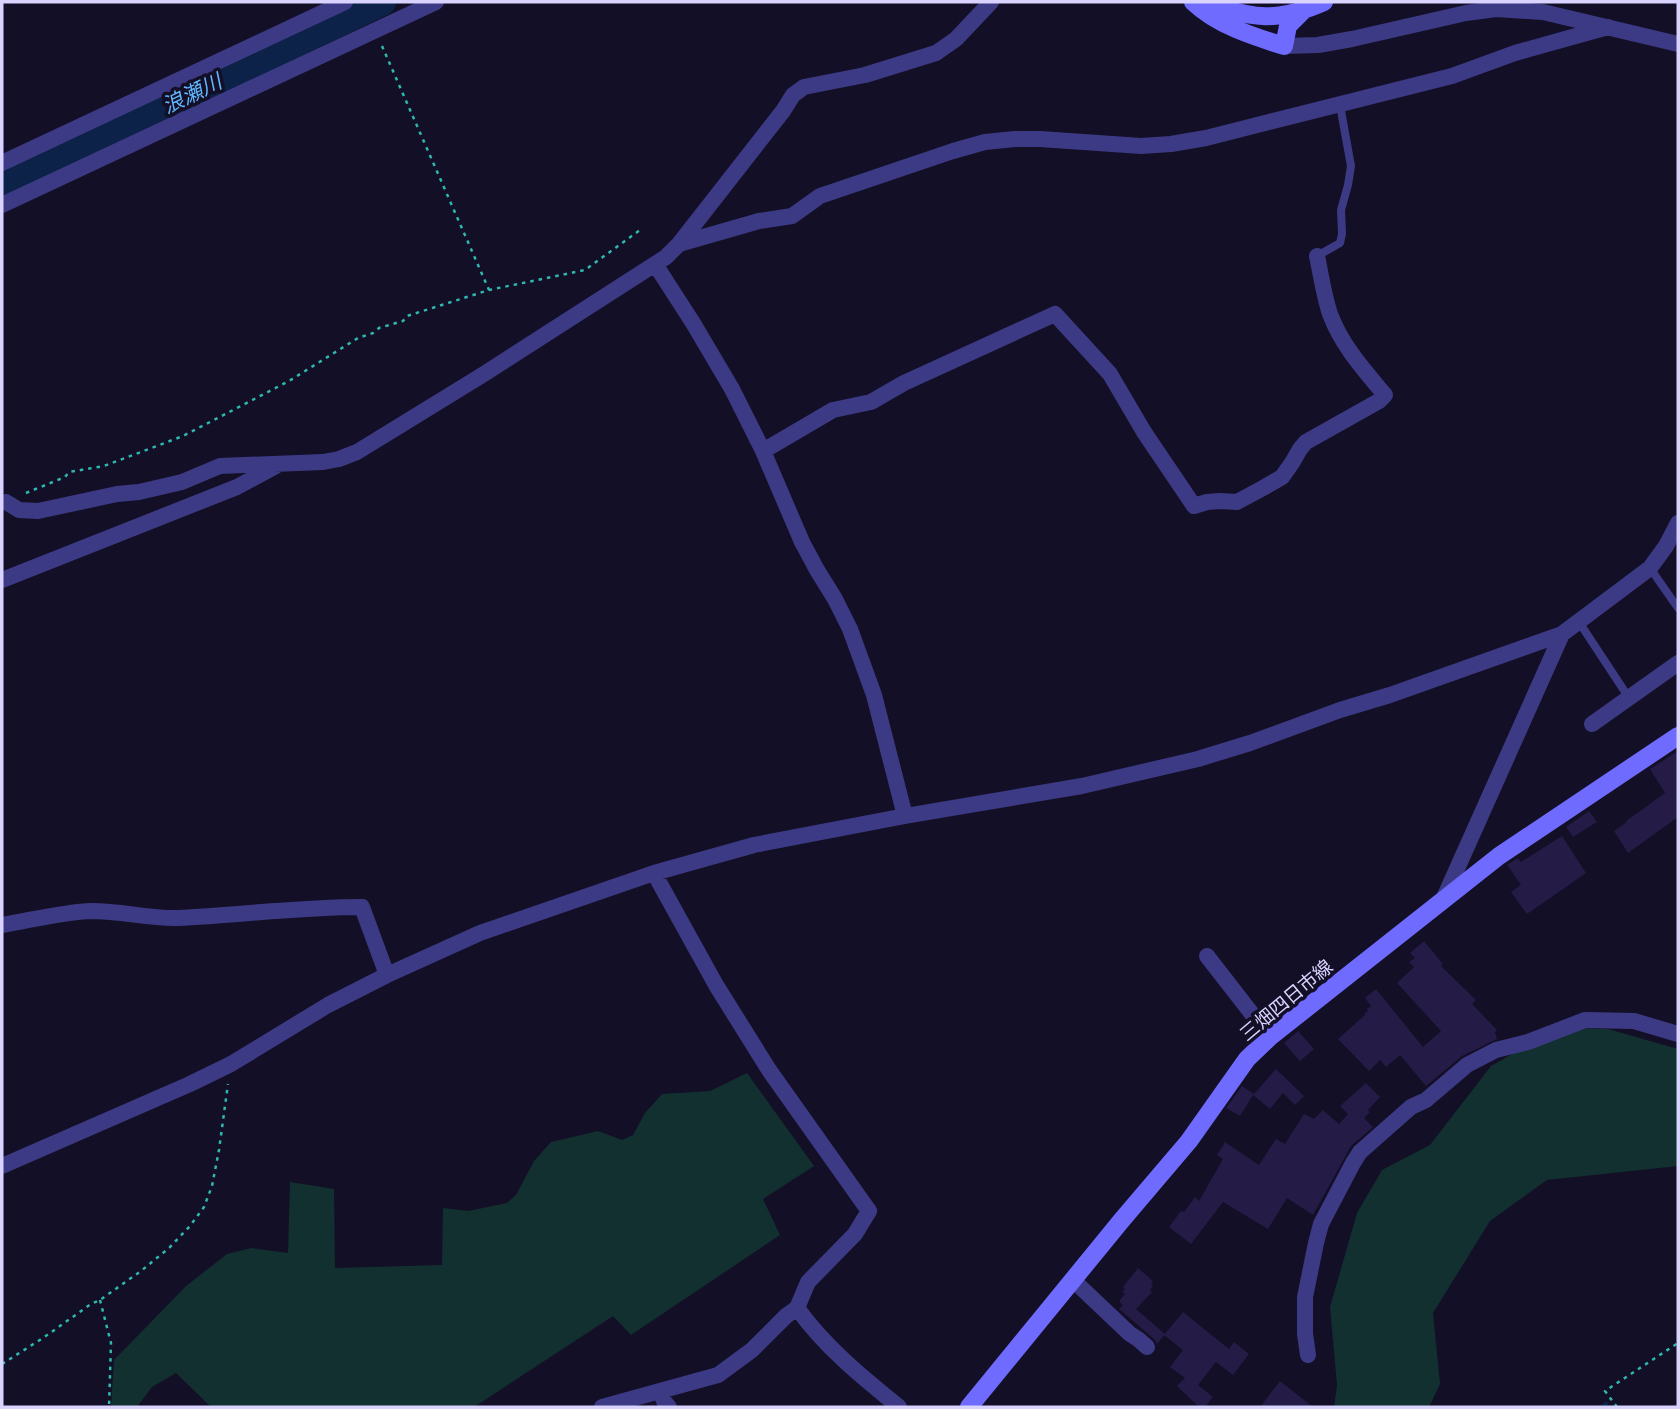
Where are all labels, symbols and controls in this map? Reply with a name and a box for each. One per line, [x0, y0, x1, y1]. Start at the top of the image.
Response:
water label: 浪瀬川 [157, 66, 228, 120]
street label: 三畑四日市線 [1234, 953, 1338, 1047]

